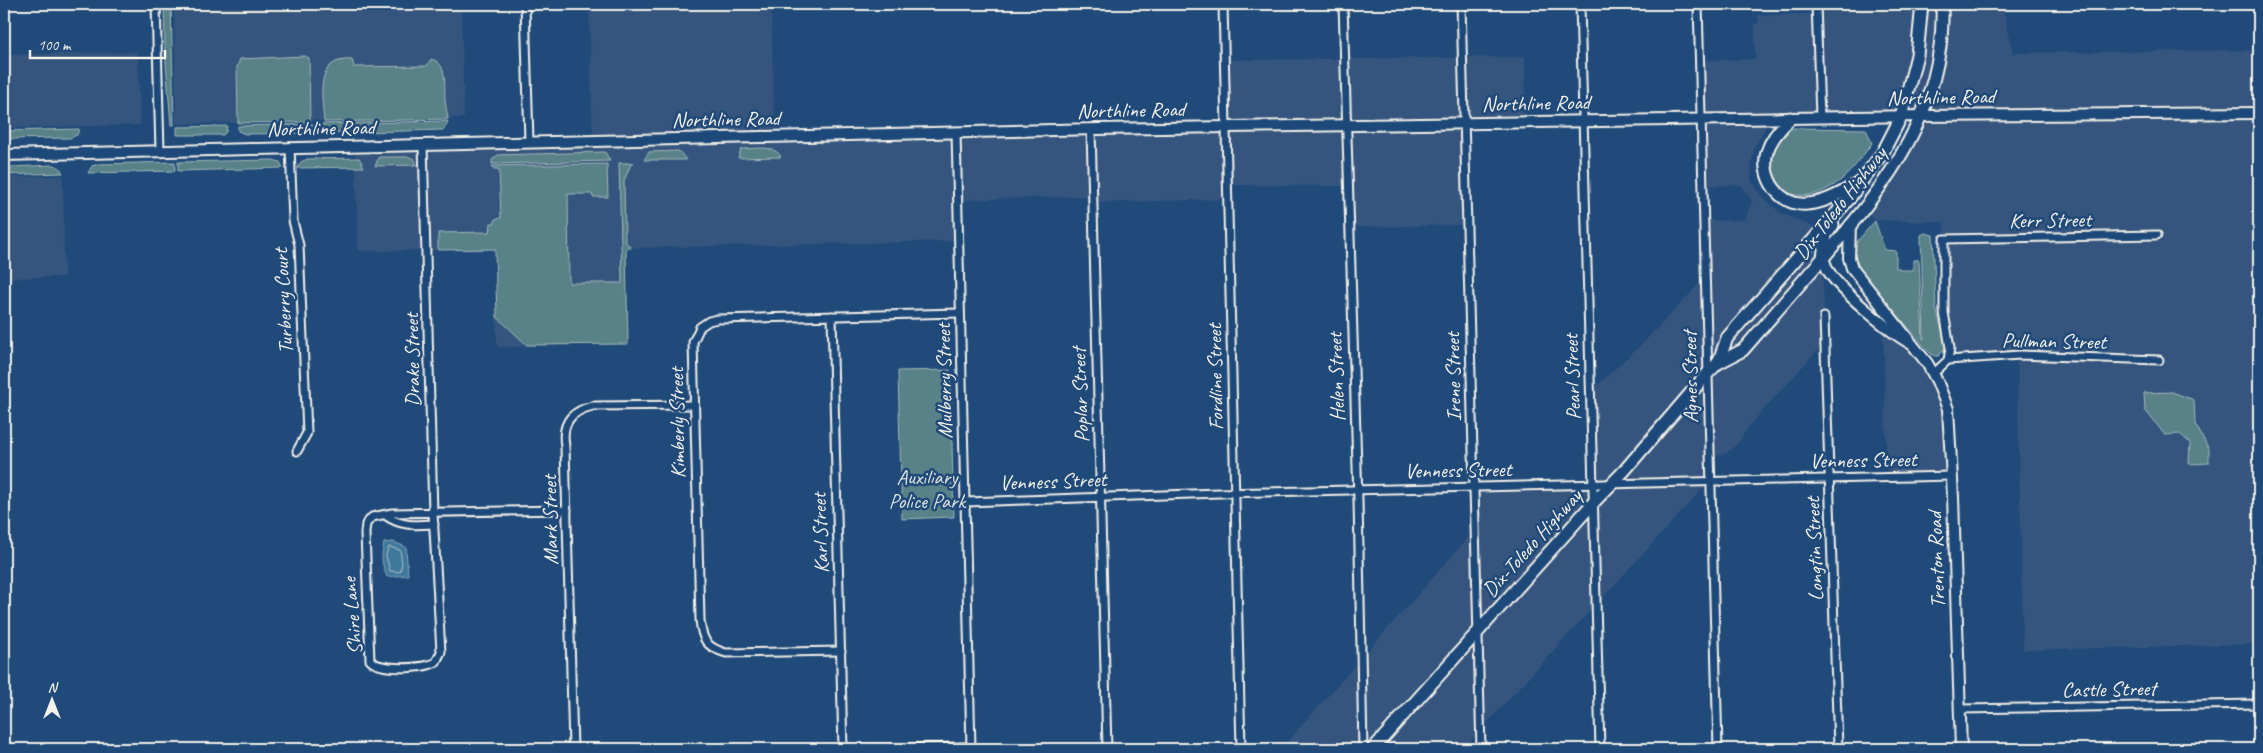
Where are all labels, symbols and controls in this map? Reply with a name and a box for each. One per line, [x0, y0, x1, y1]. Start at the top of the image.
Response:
scale bar [30, 28, 165, 60]
text: 100 m [38, 36, 72, 55]
street label: Northline Road [1887, 83, 1998, 111]
street label: Northline Road [1482, 89, 1593, 117]
street label: Northline Road [1077, 96, 1188, 124]
street label: Northline Road [672, 105, 783, 133]
street label: Northline Road [267, 114, 378, 142]
street label: Dix-Toledo Highway [1788, 140, 1893, 265]
street label: Kerr Street [2009, 206, 2093, 234]
street label: Turberry Court [267, 245, 299, 355]
street label: Drake Street [398, 311, 426, 407]
street label: Mulberry Street [930, 321, 958, 439]
street label: Fordline Street [1201, 321, 1229, 430]
street label: Pullman Street [2002, 327, 2108, 355]
street label: Agnes Street [1676, 328, 1704, 423]
street label: Helen Street [1321, 330, 1351, 422]
street label: Irene Street [1439, 330, 1467, 422]
street label: Pearl Street [1557, 331, 1586, 420]
street label: Poplar Street [1065, 344, 1095, 443]
street label: Kimberly Street [663, 365, 691, 479]
street label: Venness Street [1809, 446, 1919, 474]
street label: Venness Street [1404, 456, 1514, 484]
park label: Auxiliary Police Park [889, 464, 968, 514]
street label: Venness Street [999, 466, 1109, 496]
street label: Mark Street [536, 473, 564, 565]
street label: Dix-Toledo Highway [1477, 482, 1588, 602]
street label: Karl Street [806, 490, 834, 574]
street label: Longtin Street [1799, 495, 1829, 601]
street label: Trenton Road [1921, 508, 1951, 609]
street label: Shire Lane [335, 574, 368, 656]
street label: Castle Street [2062, 675, 2159, 703]
north arrow [28, 676, 78, 726]
text: N [48, 679, 59, 696]

